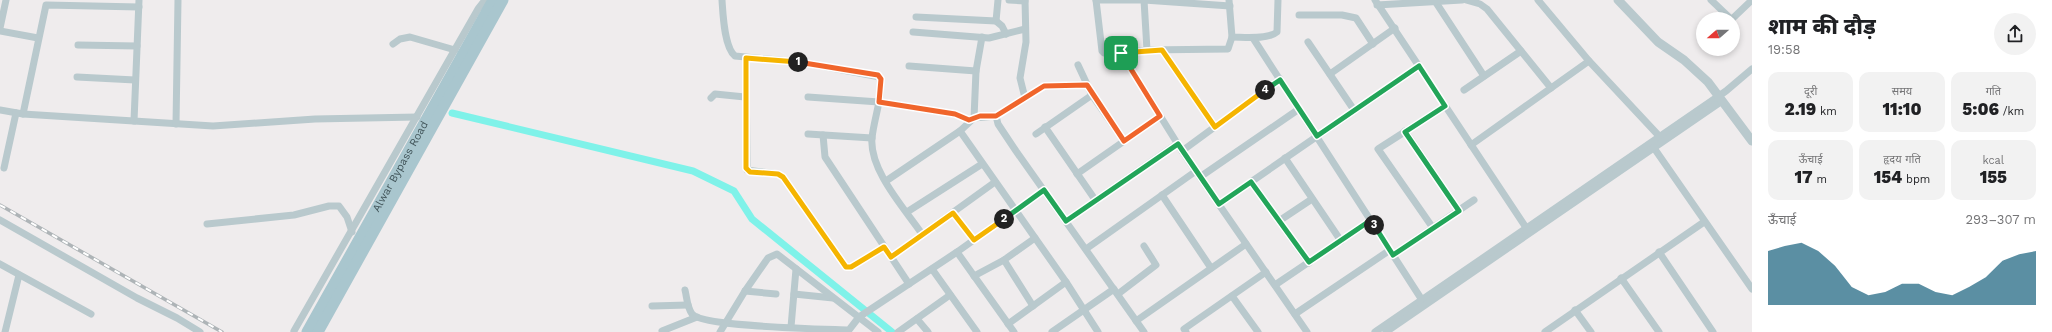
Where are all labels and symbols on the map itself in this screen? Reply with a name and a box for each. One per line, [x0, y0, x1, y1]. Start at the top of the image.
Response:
north arrow [1696, 12, 1740, 56]
pin [1104, 36, 1138, 70]
pin: 1 [788, 52, 808, 72]
pin: 4 [1255, 80, 1275, 100]
street label: Alwar Bypass Road [369, 119, 430, 214]
pin: 2 [994, 209, 1014, 229]
pin: 3 [1364, 215, 1384, 235]

